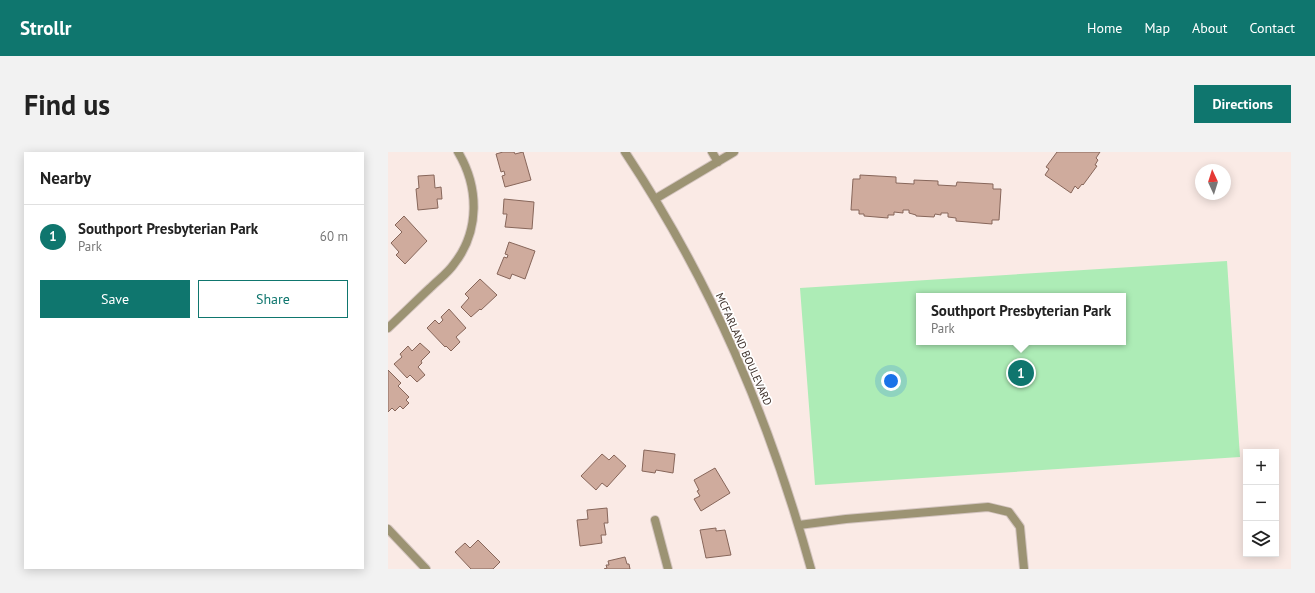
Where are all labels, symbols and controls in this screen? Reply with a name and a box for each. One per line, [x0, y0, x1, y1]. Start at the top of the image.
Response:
text: Strollr [20, 16, 71, 40]
text: Home [1087, 19, 1122, 37]
text: Map [1144, 19, 1170, 37]
text: About [1192, 19, 1228, 37]
text: Contact [1250, 19, 1295, 37]
button: Directions [1194, 85, 1291, 123]
text: Find us [24, 86, 110, 123]
north arrow [1195, 164, 1231, 200]
text: Nearby [40, 167, 91, 189]
text: Southport Presbyterian Park [78, 219, 258, 238]
text: 1 [49, 228, 57, 245]
text: 60 m [320, 228, 348, 245]
text: Park [78, 238, 102, 255]
button: Save [40, 280, 190, 318]
button: Share [198, 280, 348, 318]
street label: MCFARLAND BOULEVARD [713, 290, 775, 408]
popup [916, 293, 1126, 345]
text: Southport Presbyterian Park [931, 301, 1111, 320]
text: Park [931, 320, 955, 337]
pin: 1 [1008, 358, 1034, 388]
your location [881, 371, 901, 391]
map controls [1243, 449, 1279, 557]
button: + [1243, 449, 1279, 485]
button: − [1243, 485, 1279, 521]
button: layers [1243, 521, 1279, 557]

